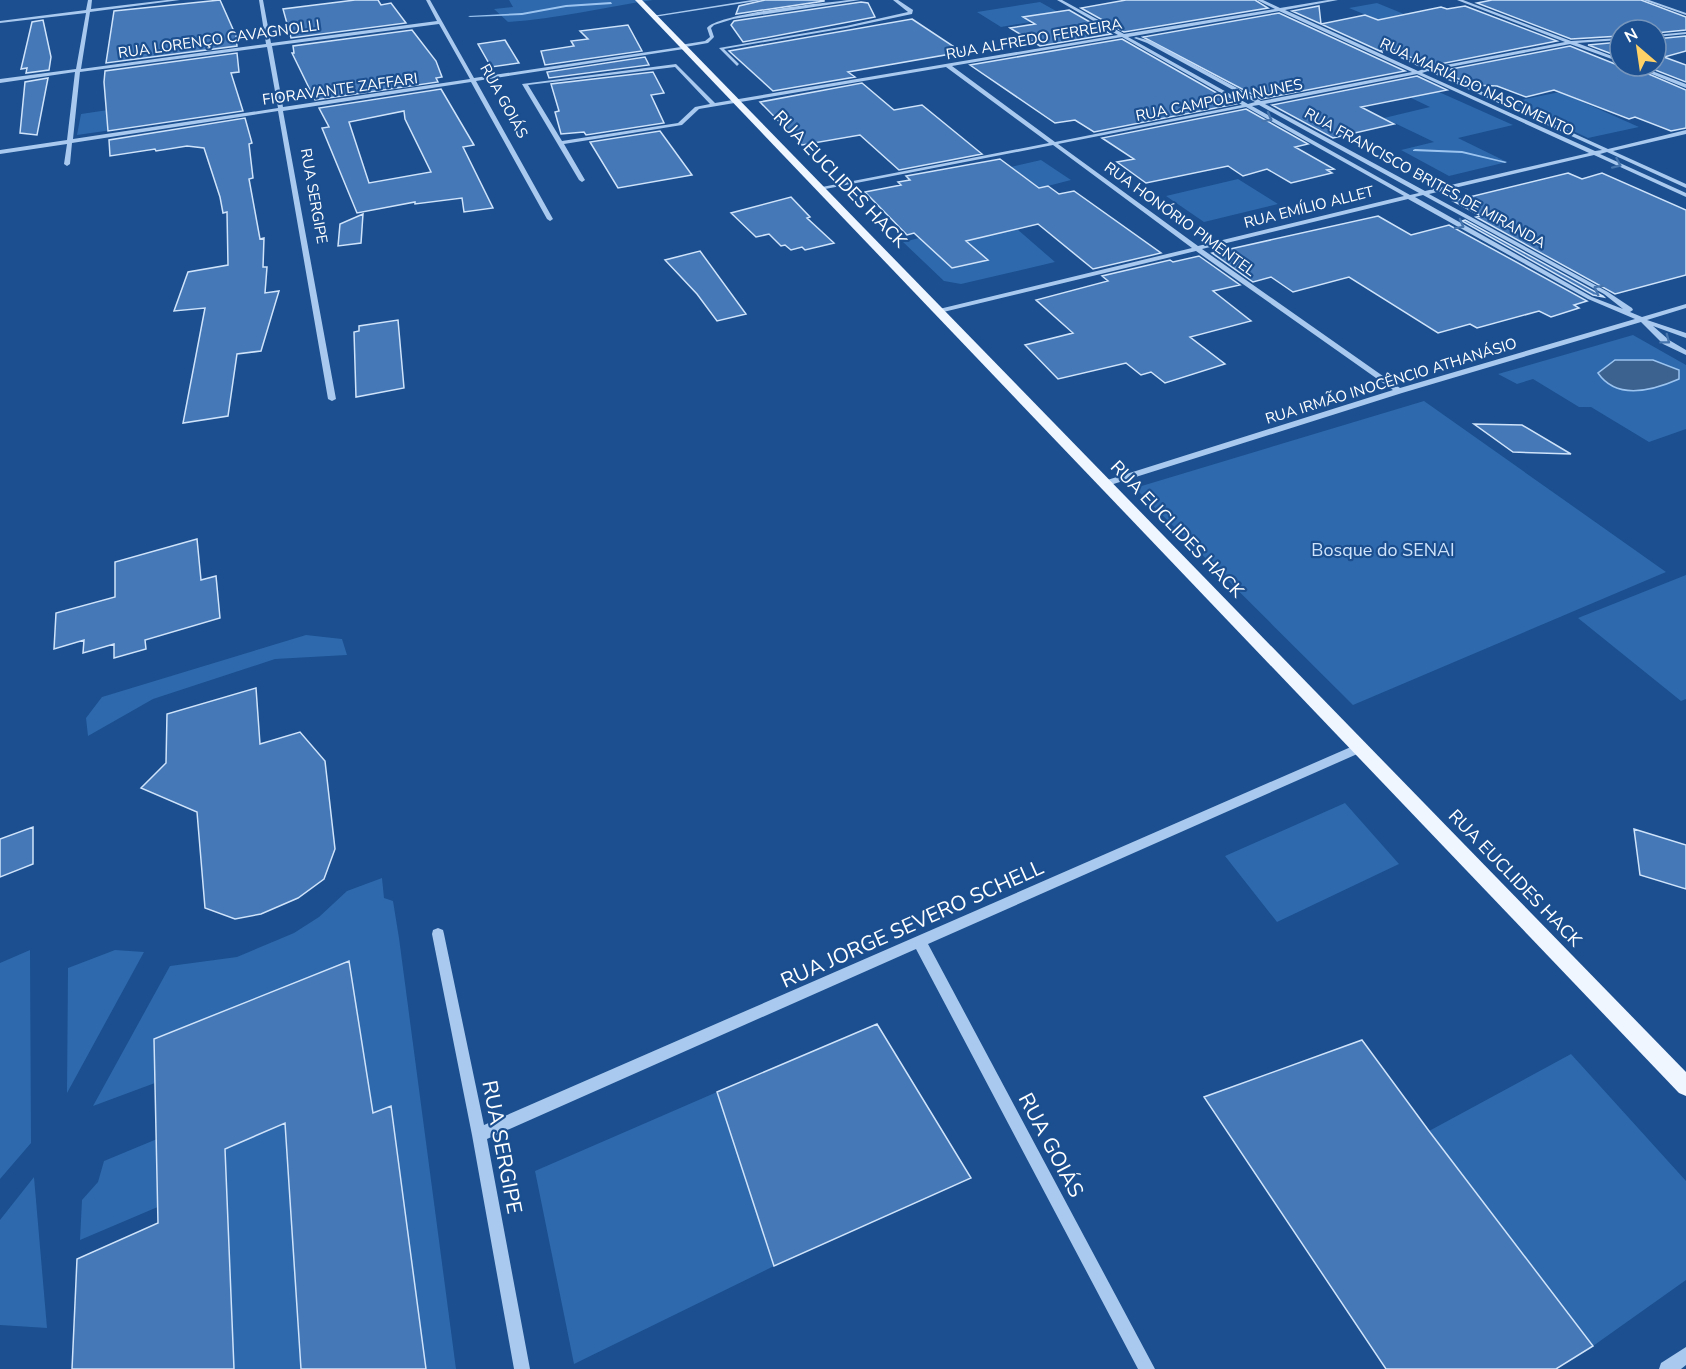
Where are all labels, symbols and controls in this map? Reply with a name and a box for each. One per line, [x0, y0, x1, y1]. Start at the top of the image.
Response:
street label: RUA ALFREDO FERREIRA [944, 14, 1124, 64]
street label: RUA LORENÇO CAVAGNOLLI [117, 15, 321, 63]
north arrow [1608, 18, 1668, 78]
text: N [1621, 23, 1642, 48]
street label: RUA MARIA DO NASCIMENTO [1377, 33, 1577, 141]
street label: RUA GOIÁS [475, 60, 533, 142]
street label: FIORAVANTE ZAFFARI [261, 68, 419, 110]
street label: RUA CAMPOLIM NUNES [1134, 74, 1304, 126]
street label: RUA FRANCISCO BRITES DE MIRANDA [1301, 103, 1549, 253]
street label: RUA EUCLIDES HACK [768, 105, 912, 253]
one-way arrow [1262, 111, 1272, 122]
street label: RUA SERGIPE [296, 147, 332, 245]
street label: RUA HONÓRIO PIMENTEL [1100, 157, 1260, 281]
one-way arrow [1611, 157, 1622, 169]
street label: RUA EMÍLIO ALLET [1242, 181, 1376, 233]
one-way arrow [1454, 218, 1465, 230]
one-way arrow [1594, 285, 1605, 296]
street label: RUA IRMÃO INOCÊNCIO ATHANÁSIO [1263, 333, 1519, 429]
one-way arrow [1660, 333, 1671, 344]
street label: RUA EUCLIDES HACK [1105, 455, 1249, 603]
park label: Bosque do SENAI [1311, 538, 1455, 562]
street label: RUA EUCLIDES HACK [1443, 804, 1587, 952]
street label: RUA JORGE SEVERO SCHELL [776, 853, 1048, 995]
street label: RUA SERGIPE [475, 1078, 529, 1216]
street label: RUA GOIÁS [1012, 1088, 1090, 1202]

